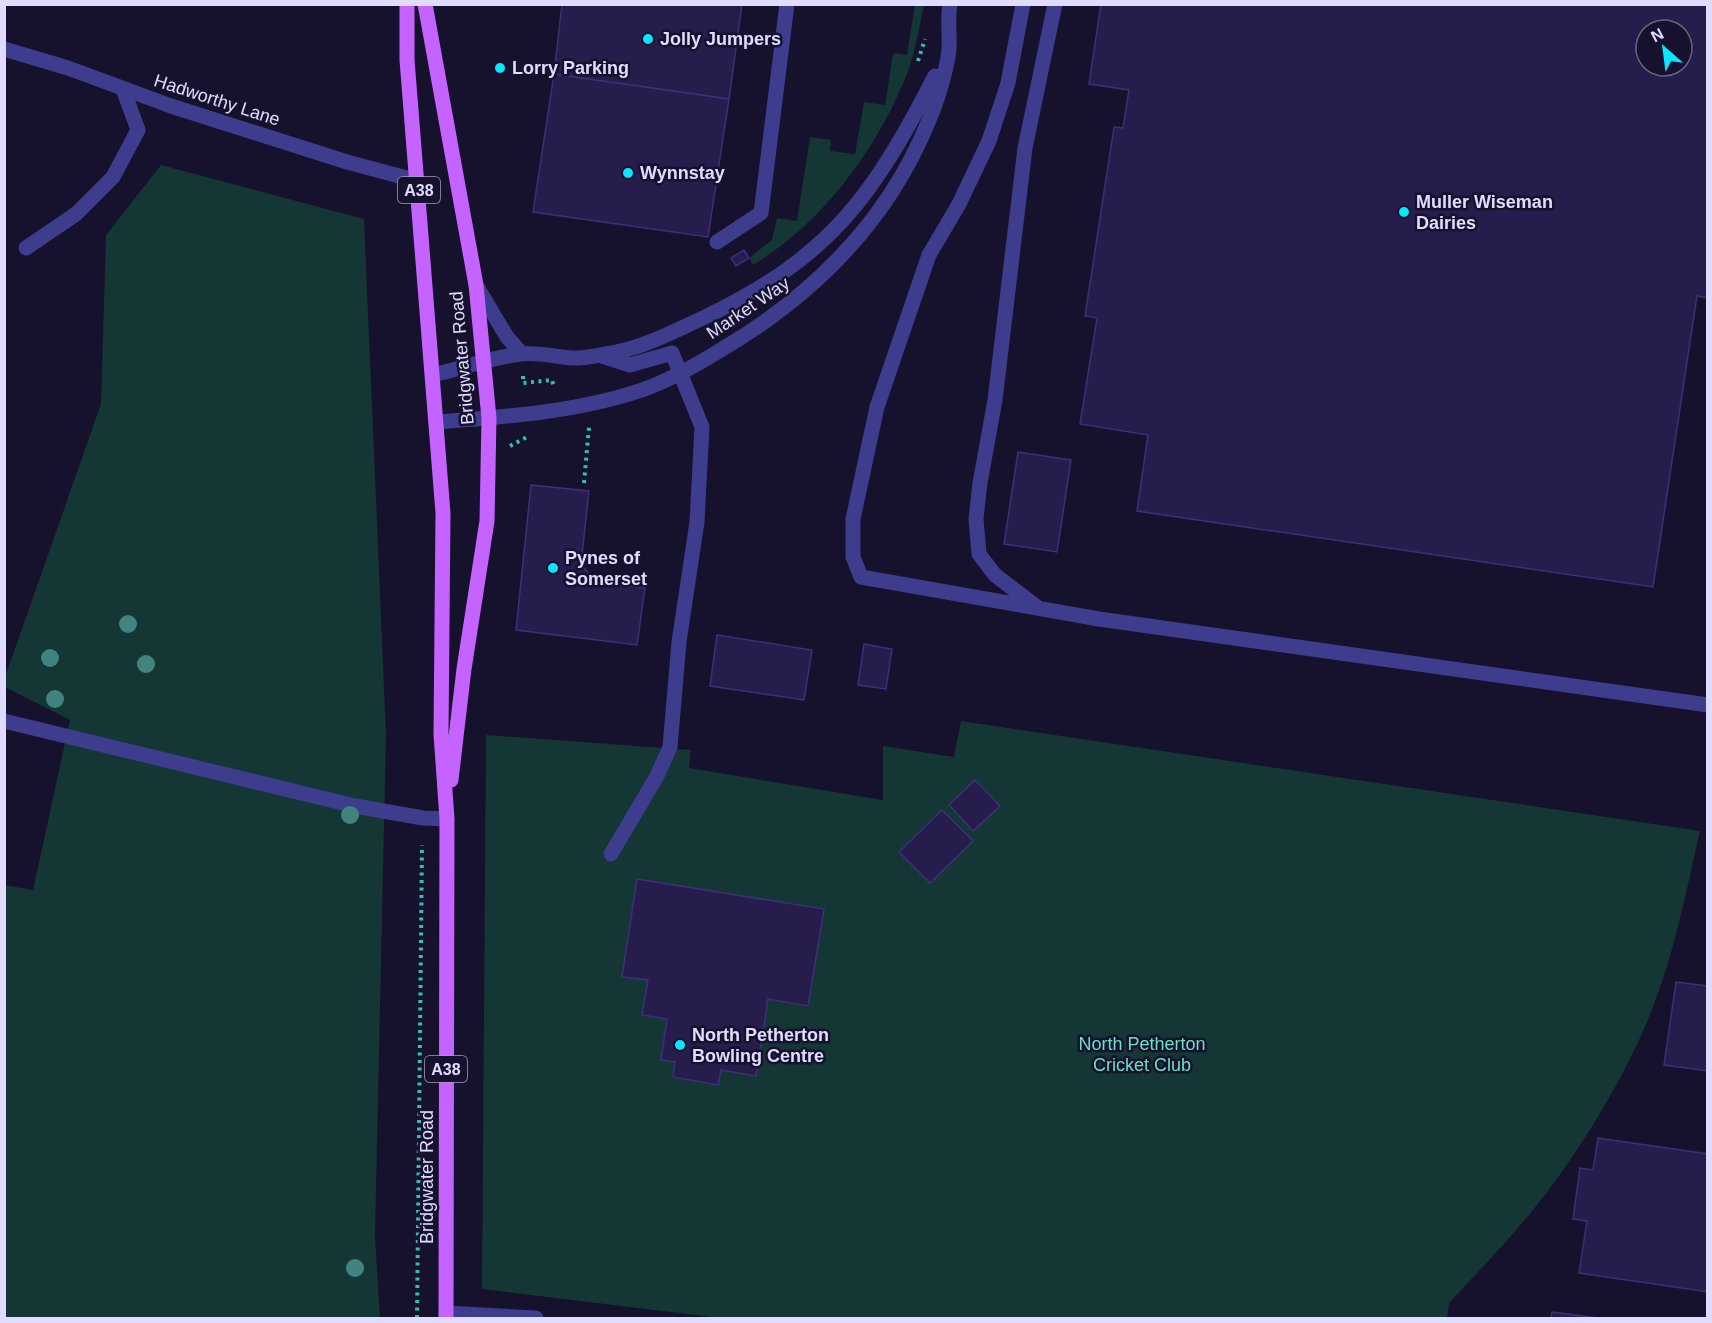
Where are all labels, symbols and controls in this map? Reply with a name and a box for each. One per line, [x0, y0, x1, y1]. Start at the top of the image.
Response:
north arrow [1634, 18, 1694, 78]
text: N [1648, 25, 1666, 45]
place label: Jolly Jumpers [660, 29, 781, 49]
marker: Jolly Jumpers [641, 32, 655, 46]
place label: Lorry Parking [512, 58, 629, 78]
marker: Lorry Parking [493, 61, 507, 75]
street label: Hadworthy Lane [152, 70, 282, 130]
place label: Wynnstay [640, 163, 725, 183]
marker: Wynnstay [621, 166, 635, 180]
road number: A38 [398, 177, 440, 203]
place label: Muller Wiseman Dairies [1416, 192, 1553, 233]
marker: Muller Wiseman Dairies [1397, 205, 1411, 219]
street label: Market Way [703, 273, 793, 343]
street label: Bridgwater Road [446, 290, 478, 426]
place label: Pynes of Somerset [565, 548, 647, 589]
marker: Pynes of Somerset [546, 561, 560, 575]
place label: North Petherton Bowling Centre [692, 1025, 829, 1066]
park label: North Petherton Cricket Club [1078, 1034, 1206, 1075]
marker: North Petherton Bowling Centre [673, 1038, 687, 1052]
road number: A38 [425, 1056, 467, 1082]
street label: Bridgwater Road [417, 1110, 437, 1244]

